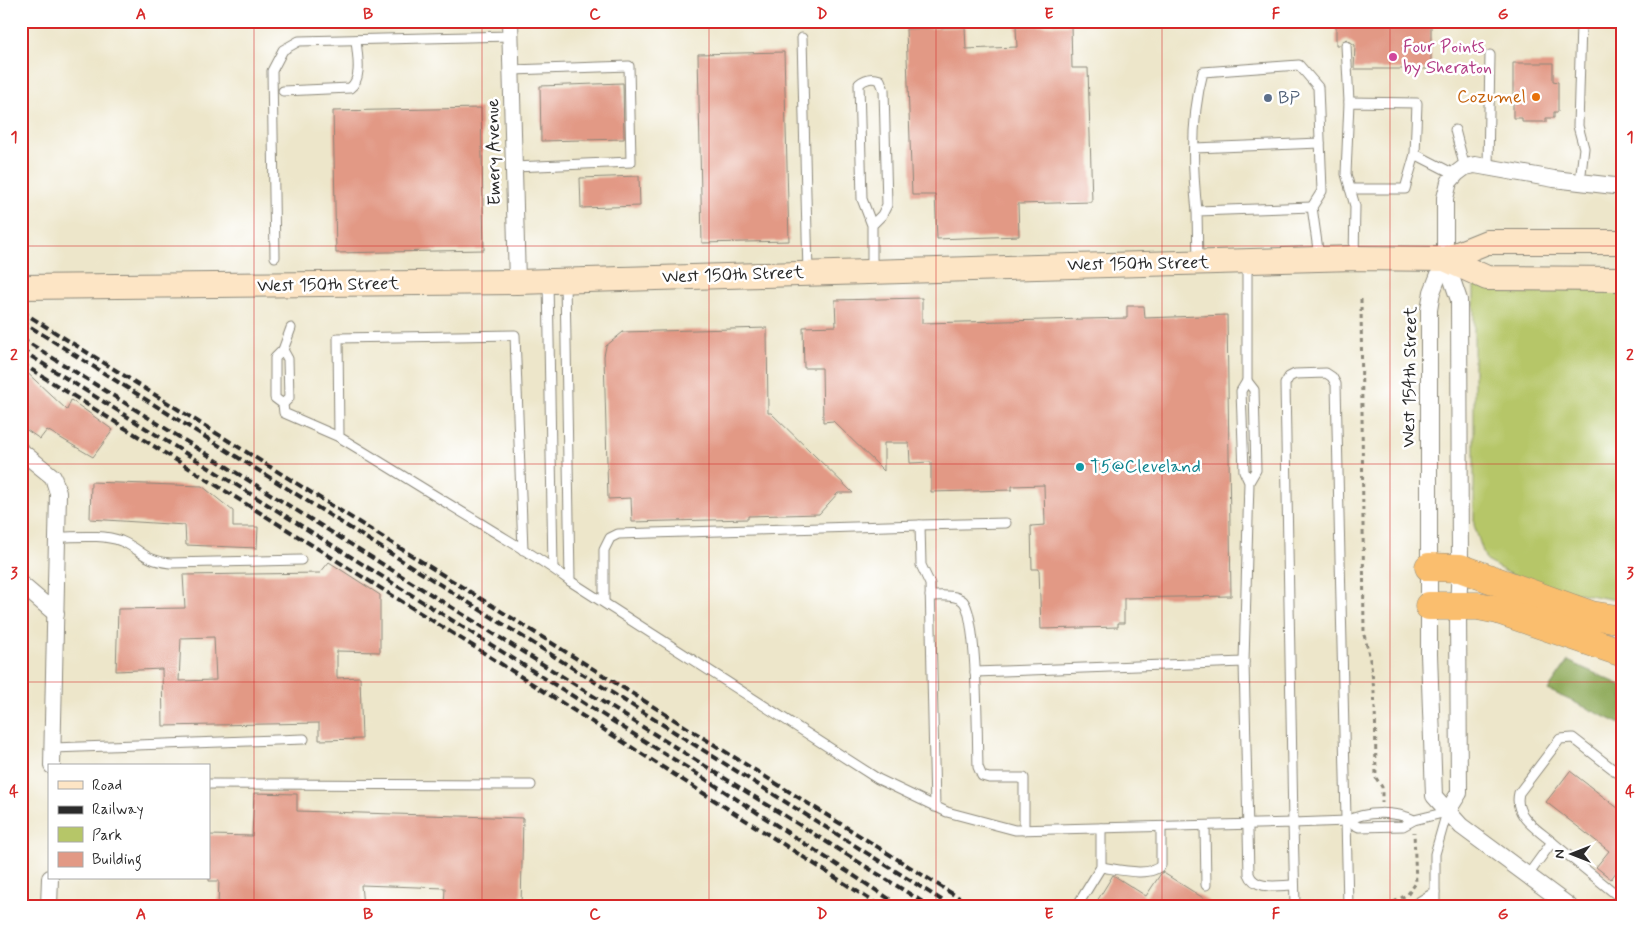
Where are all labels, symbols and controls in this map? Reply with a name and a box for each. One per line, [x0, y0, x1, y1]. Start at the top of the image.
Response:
text: A [136, 4, 146, 25]
text: B [363, 4, 373, 25]
text: C [589, 4, 601, 25]
text: D [816, 4, 828, 25]
text: E [1044, 4, 1054, 25]
text: F [1272, 4, 1281, 25]
text: G [1498, 4, 1509, 25]
place label: Four Points by Sheraton [1403, 35, 1492, 80]
marker: Four Points by Sheraton [1387, 51, 1399, 63]
place label: Cozumel [1457, 85, 1526, 109]
place label: BP [1278, 86, 1300, 110]
marker: Cozumel [1530, 91, 1542, 103]
marker: BP [1262, 92, 1274, 104]
street label: Emery Avenue [481, 98, 507, 206]
text: 1 [10, 127, 18, 148]
text: 1 [1626, 127, 1634, 148]
street label: West 150th Street [1067, 251, 1210, 277]
street label: West 150th Street [662, 261, 805, 289]
street label: West 150th Street [257, 272, 400, 298]
street label: West 154th Street [1397, 306, 1423, 448]
text: 2 [10, 345, 18, 366]
text: 2 [1626, 345, 1634, 366]
place label: T5@Cleveland [1090, 455, 1201, 479]
marker: T5@Cleveland [1074, 461, 1086, 473]
text: 3 [10, 563, 18, 584]
text: 3 [1626, 563, 1634, 584]
legend [48, 764, 210, 880]
text: Road [92, 776, 122, 796]
text: 4 [9, 781, 19, 802]
text: 4 [1625, 781, 1635, 802]
text: Railway [92, 800, 144, 820]
text: Park [92, 826, 122, 846]
north arrow [1546, 830, 1596, 880]
text: N [1551, 849, 1569, 859]
text: Building [92, 850, 142, 871]
text: A [136, 904, 146, 925]
text: B [363, 904, 373, 925]
text: C [589, 904, 601, 925]
text: D [816, 904, 828, 925]
text: E [1044, 904, 1054, 925]
text: F [1272, 904, 1281, 925]
text: G [1498, 904, 1509, 925]

